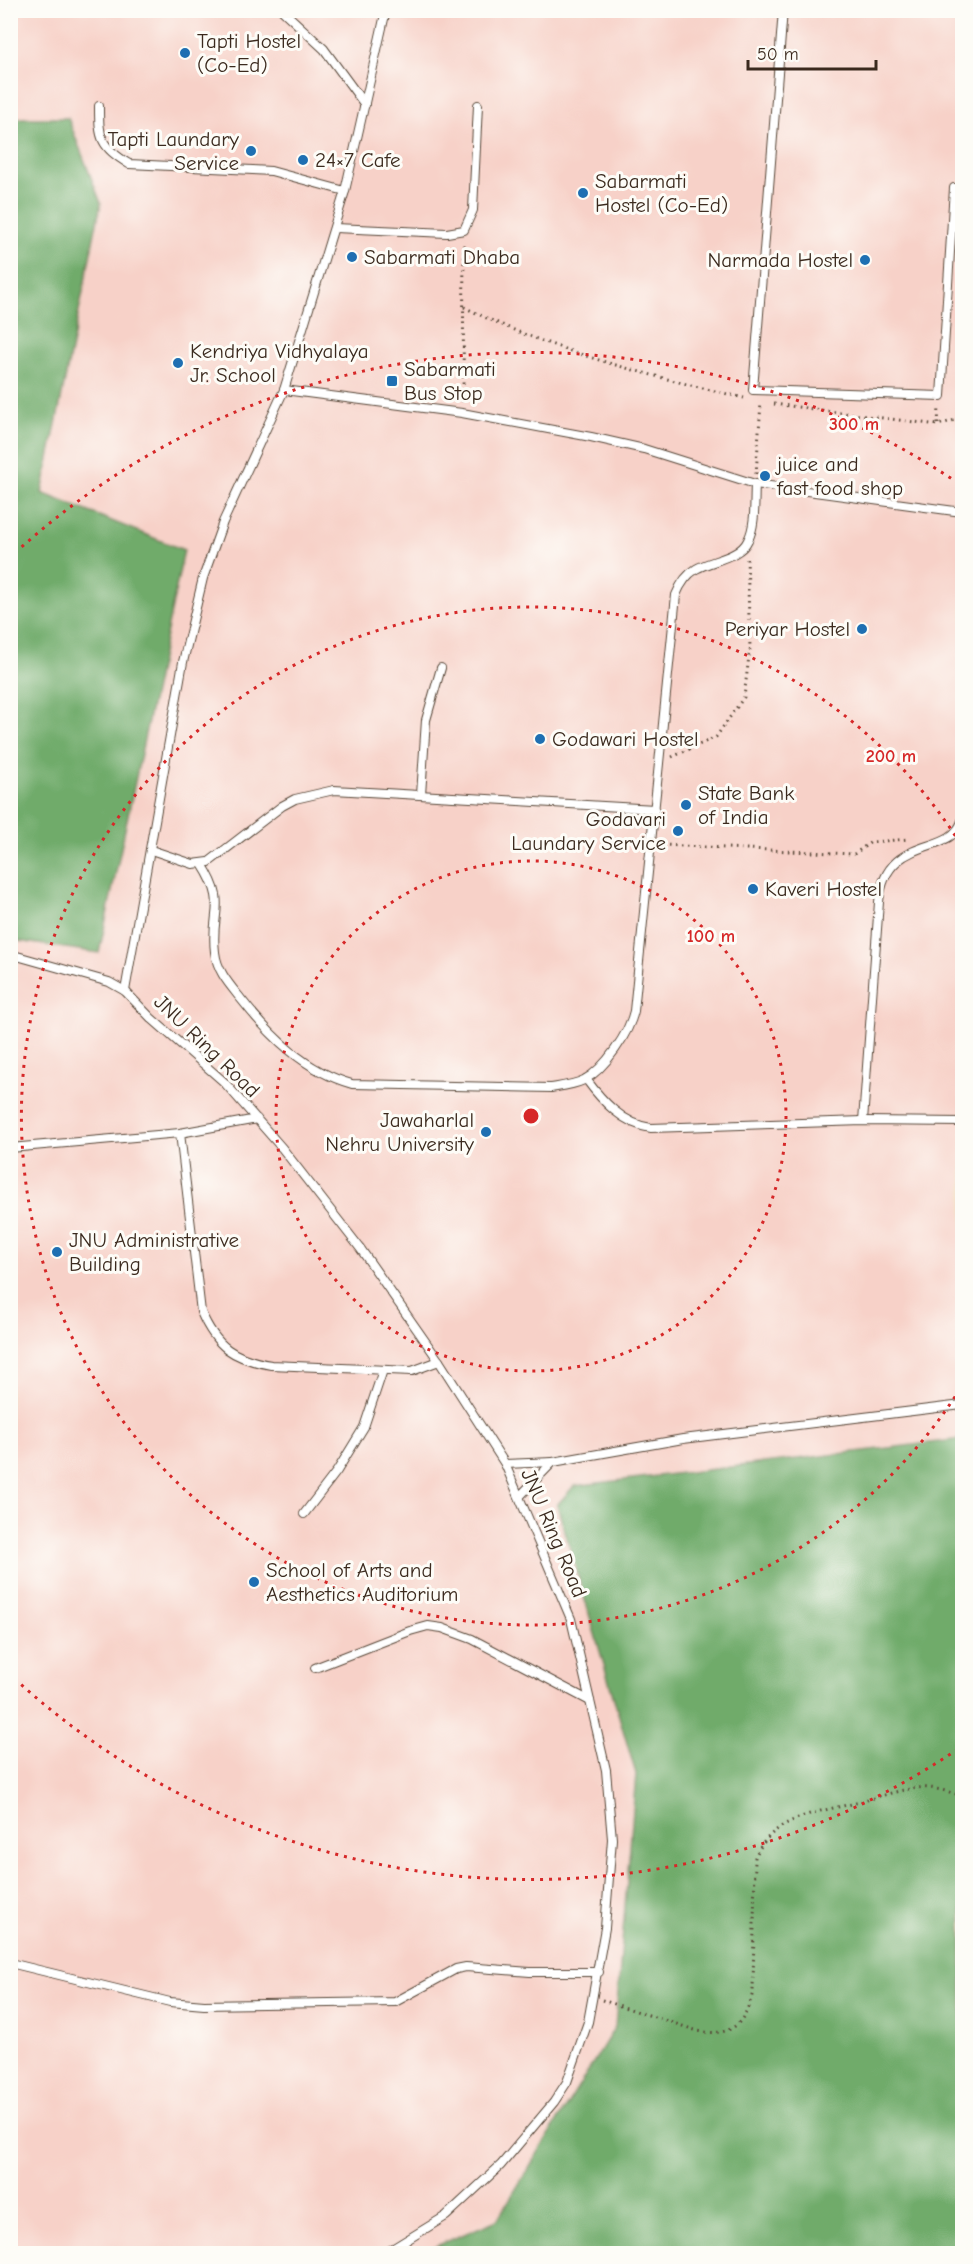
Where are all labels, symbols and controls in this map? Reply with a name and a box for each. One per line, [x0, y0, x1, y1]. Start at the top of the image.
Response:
place label: Tapti Hostel (Co-Ed) [197, 29, 301, 77]
scale bar [748, 33, 876, 71]
text: 50 m [757, 44, 799, 65]
marker: Tapti Hostel (Co-Ed) [178, 46, 192, 60]
place label: Tapti Laundary Service [107, 127, 240, 175]
marker: Tapti Laundary Service [244, 144, 258, 158]
place label: 24×7 Cafe [315, 148, 401, 172]
marker: 24×7 Cafe [296, 153, 310, 167]
place label: Sabarmati Hostel (Co-Ed) [595, 169, 728, 217]
marker: Sabarmati Hostel (Co-Ed) [576, 186, 590, 200]
place label: Sabarmati Dhaba [364, 245, 520, 269]
place label: Narmada Hostel [707, 248, 853, 272]
marker: Sabarmati Dhaba [345, 250, 359, 264]
marker: Narmada Hostel [858, 253, 872, 267]
place label: Kendriya Vidhyalaya Jr. School [190, 339, 369, 387]
marker: Kendriya Vidhyalaya Jr. School [171, 356, 185, 370]
place label: Sabarmati Bus Stop [404, 357, 496, 405]
marker: Sabarmati Bus Stop [385, 374, 399, 388]
text: 300 m [829, 414, 879, 435]
place label: juice and fast food shop [775, 452, 903, 500]
marker: juice and fast food shop [758, 469, 772, 483]
place label: Periyar Hostel [725, 617, 850, 641]
marker: Periyar Hostel [855, 622, 869, 636]
place label: Godawari Hostel [552, 727, 699, 751]
marker: Godawari Hostel [533, 732, 547, 746]
text: 200 m [866, 746, 916, 767]
place label: State Bank of India [698, 781, 794, 829]
marker: State Bank of India [679, 798, 693, 812]
place label: Godavari Laundary Service [511, 807, 666, 855]
marker: Godavari Laundary Service [671, 824, 685, 838]
place label: Kaveri Hostel [765, 877, 882, 901]
marker: Kaveri Hostel [746, 882, 760, 896]
text: 100 m [687, 926, 735, 947]
street label: JNU Ring Road [149, 990, 265, 1102]
centre of rings [521, 1106, 541, 1126]
place label: Jawaharlal Nehru University [325, 1108, 475, 1156]
marker: Jawaharlal Nehru University [479, 1125, 493, 1139]
place label: JNU Administrative Building [69, 1228, 239, 1276]
marker: JNU Administrative Building [50, 1245, 64, 1259]
street label: JNU Ring Road [516, 1465, 592, 1601]
place label: School of Arts and Aesthetics Auditorium [266, 1558, 458, 1606]
marker: School of Arts and Aesthetics Auditorium [247, 1575, 261, 1589]

